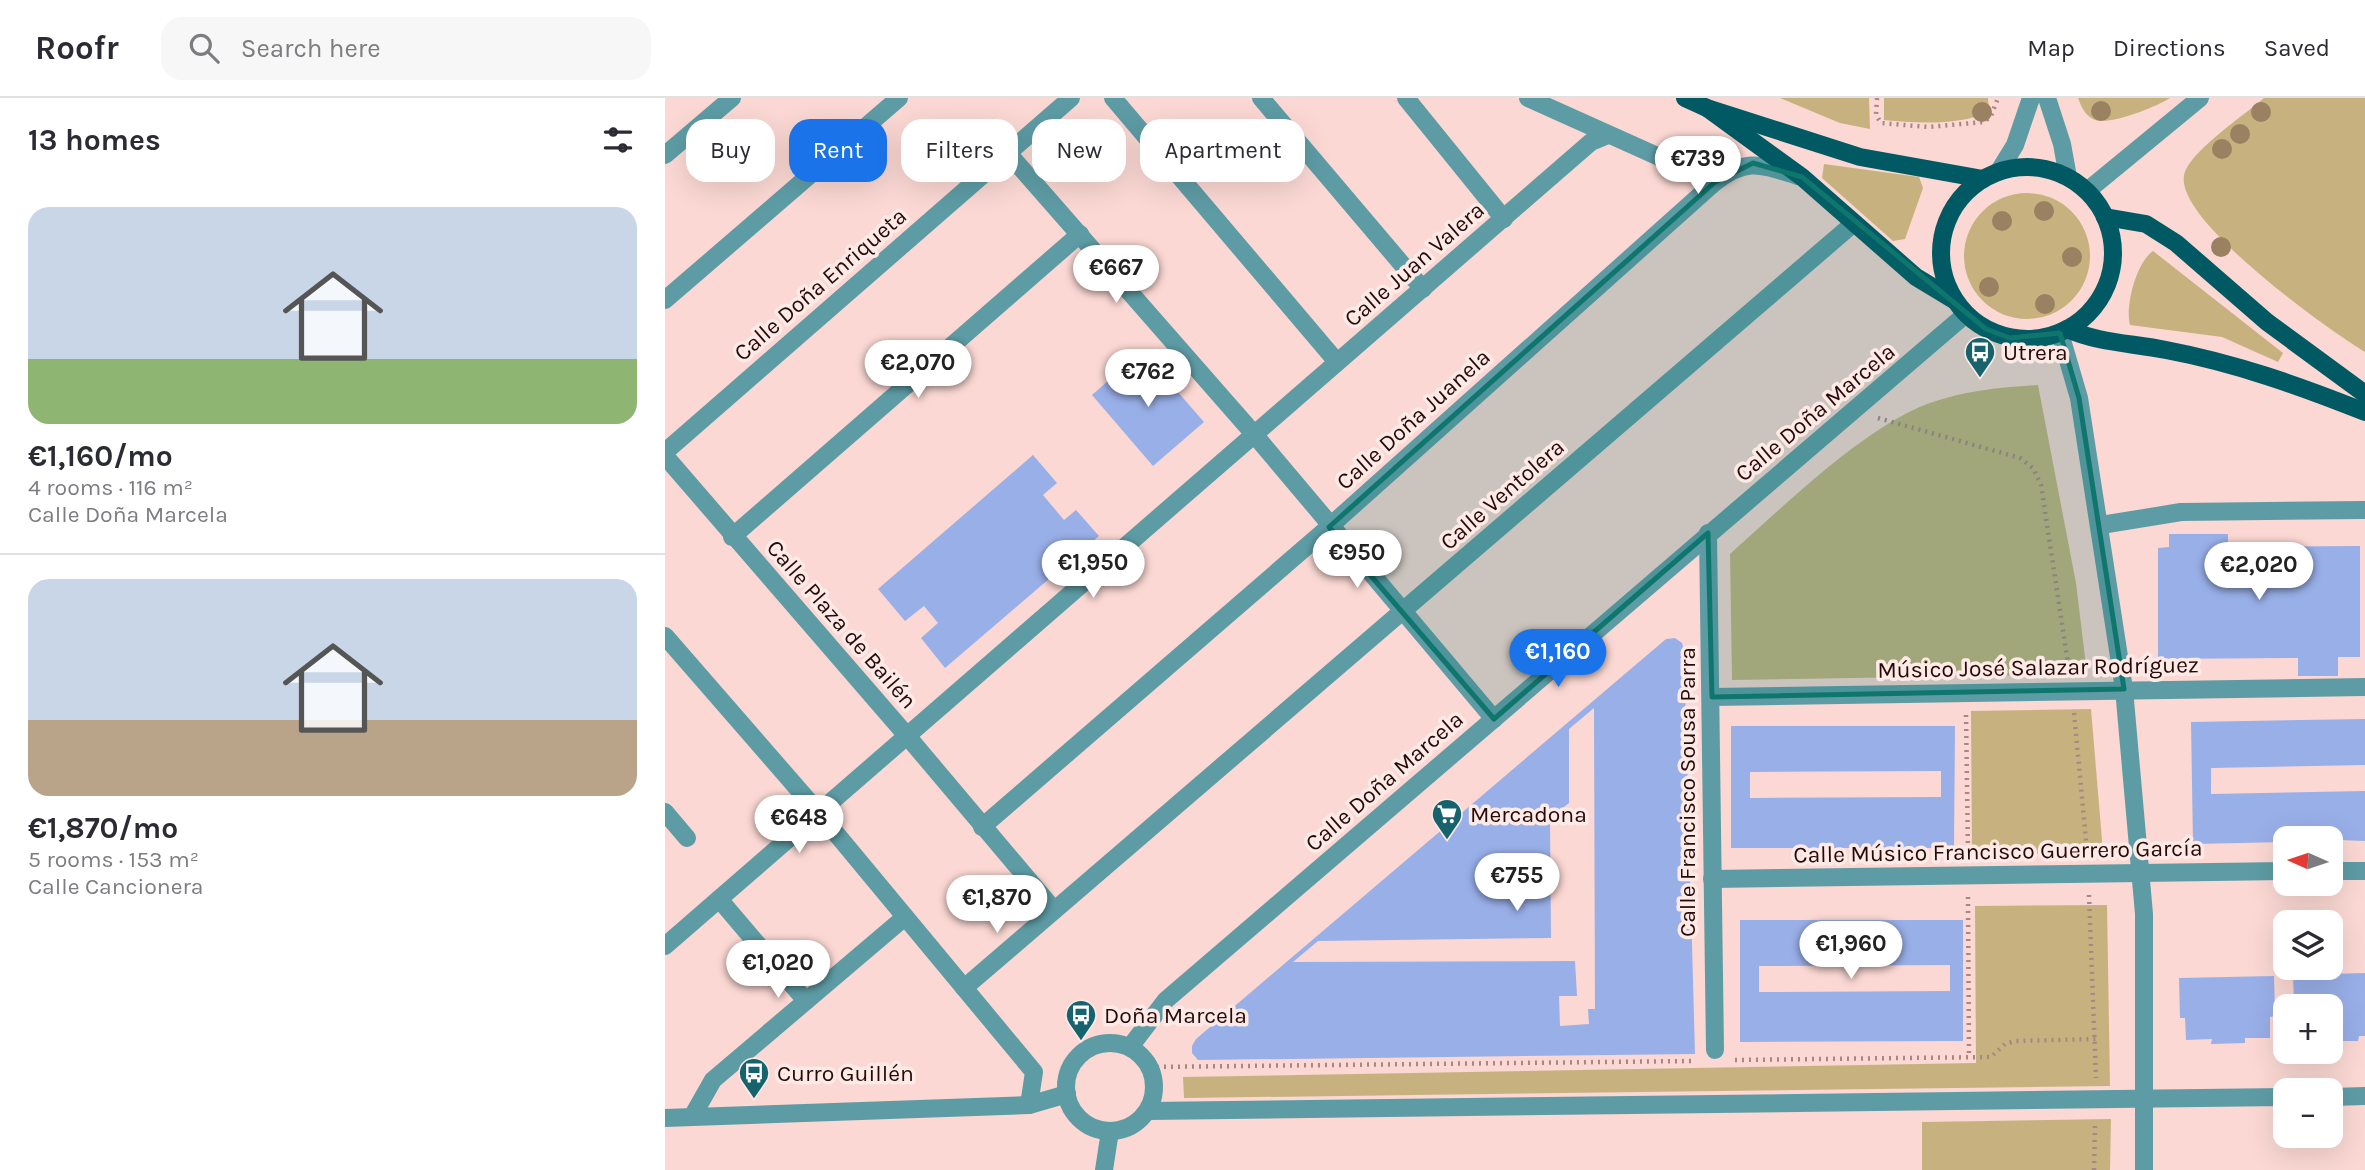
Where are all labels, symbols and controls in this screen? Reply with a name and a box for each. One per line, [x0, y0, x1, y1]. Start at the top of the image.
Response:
search box [161, 17, 651, 80]
text: Roofr [35, 29, 119, 67]
icon: search [185, 29, 223, 67]
text: Search here [241, 33, 381, 64]
text: Map [2027, 34, 2075, 62]
text: Directions [2113, 34, 2226, 62]
text: Saved [2264, 34, 2330, 62]
chip: Buy [686, 119, 775, 182]
chip: Rent [789, 119, 887, 182]
chip: Filters [901, 119, 1018, 182]
chip: New [1032, 119, 1126, 182]
chip: Apartment [1140, 119, 1305, 182]
icon: filters [599, 121, 637, 159]
text: 13 homes [28, 122, 161, 158]
pin: €739 [1657, 136, 1739, 196]
text: €739 [1671, 145, 1725, 172]
street label: Calle Juan Valera [1339, 196, 1490, 332]
street label: Calle Doña Enriqueta [729, 202, 912, 366]
pin: €667 [1075, 246, 1157, 305]
icon: home [270, 253, 396, 379]
text: €667 [1089, 254, 1143, 281]
bus stop icon: Utrera [1963, 335, 1997, 379]
street label: Calle Doña Marcela [1730, 338, 1901, 487]
place label: Utrera [2003, 339, 2068, 366]
pin: €2,070 [861, 341, 975, 400]
street label: Calle Doña Juanela [1331, 343, 1496, 495]
text: €2,070 [881, 349, 955, 376]
pin: €762 [1107, 350, 1189, 409]
text: €762 [1121, 358, 1175, 385]
street label: Calle Ventolera [1435, 433, 1570, 555]
text: €1,160/mo [28, 438, 173, 474]
text: 4 rooms · 116 m² [28, 474, 193, 501]
text: Calle Doña Marcela [28, 501, 228, 528]
pin: €950 [1316, 531, 1398, 590]
street label: Calle Plaza de Bailén [761, 534, 922, 714]
text: €950 [1329, 539, 1385, 566]
pin: €1,950 [1036, 540, 1150, 600]
pin: €2,020 [2202, 542, 2316, 602]
text: €1,950 [1058, 549, 1128, 576]
text: €2,020 [2220, 551, 2298, 578]
icon: home [270, 625, 396, 751]
pin: €1,160 [1501, 630, 1615, 689]
text: €1,160 [1525, 638, 1591, 665]
street label: Calle Francisco Sousa Parra [1674, 647, 1701, 937]
street label: Músico José Salazar Rodríguez [1877, 651, 2199, 684]
street label: Calle Doña Marcela [1300, 706, 1469, 857]
pin: €648 [758, 796, 840, 855]
supermarket icon: Mercadona [1430, 797, 1464, 841]
place label: Mercadona [1470, 801, 1587, 828]
text: €648 [770, 804, 828, 831]
text: €1,870/mo [28, 810, 178, 846]
north arrow [2273, 826, 2343, 896]
map controls [2273, 826, 2343, 1148]
street label: Calle Músico Francisco Guerrero García [1793, 834, 2203, 869]
text: 5 rooms · 153 m² [28, 846, 199, 873]
pin: €755 [1476, 854, 1558, 913]
text: €755 [1491, 862, 1543, 889]
text: Calle Cancionera [28, 873, 204, 900]
pin: €1,870 [940, 876, 1054, 935]
text: €1,870 [962, 884, 1032, 911]
button: layers [2273, 910, 2343, 980]
pin: €1,960 [1794, 922, 1908, 981]
text: €1,960 [1815, 930, 1887, 957]
pin: €1,020 [721, 940, 835, 1000]
text: €1,020 [742, 949, 814, 976]
button: + [2273, 994, 2343, 1064]
bus stop icon: Doña Marcela [1064, 998, 1098, 1042]
place label: Doña Marcela [1104, 1002, 1247, 1029]
bus stop icon: Curro Guillén [737, 1056, 771, 1100]
place label: Curro Guillén [777, 1060, 914, 1087]
button: − [2273, 1078, 2343, 1148]

